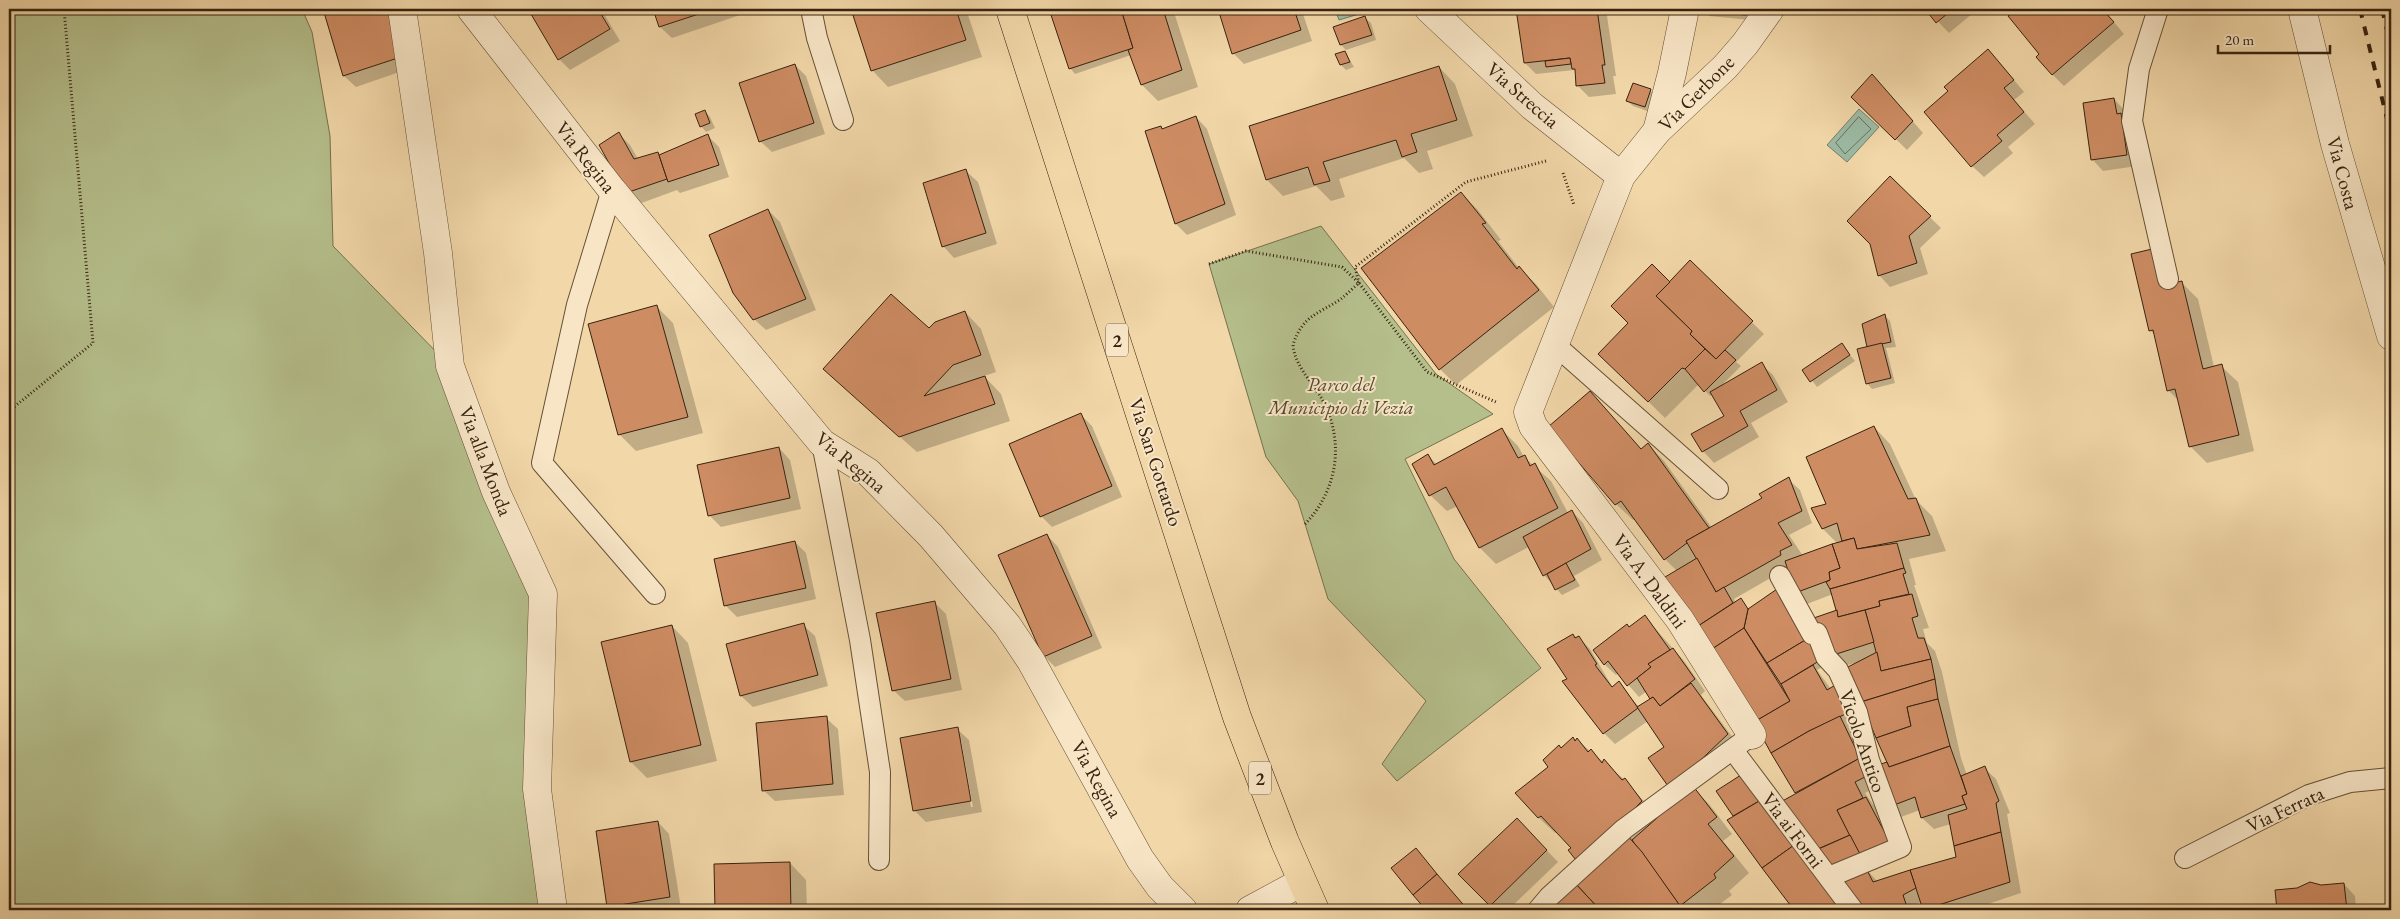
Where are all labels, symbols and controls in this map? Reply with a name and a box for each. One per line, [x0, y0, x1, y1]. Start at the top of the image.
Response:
scale bar [2218, 22, 2330, 54]
text: 20 m [2225, 30, 2254, 49]
street label: Via Gerbone [1652, 49, 1740, 137]
street label: Via Streccia [1481, 56, 1565, 134]
street label: Via Regina [550, 116, 622, 198]
street label: Via Costa [2321, 134, 2365, 212]
road number: 2 [1106, 324, 1128, 356]
park label: Parco del Municipio di Vezia [1267, 371, 1414, 420]
street label: Via San Gottardo [1123, 395, 1189, 530]
street label: Via alla Monda [453, 402, 519, 520]
street label: Via Regina [810, 425, 892, 499]
street label: Via A. Daldini [1607, 529, 1693, 633]
street label: Vicolo Antico [1833, 686, 1893, 796]
street label: Via Regina [1065, 736, 1129, 822]
road number: 2 [1249, 761, 1271, 794]
street label: Via Ferrata [2242, 780, 2328, 838]
street label: Via ai Forni [1756, 787, 1830, 873]

